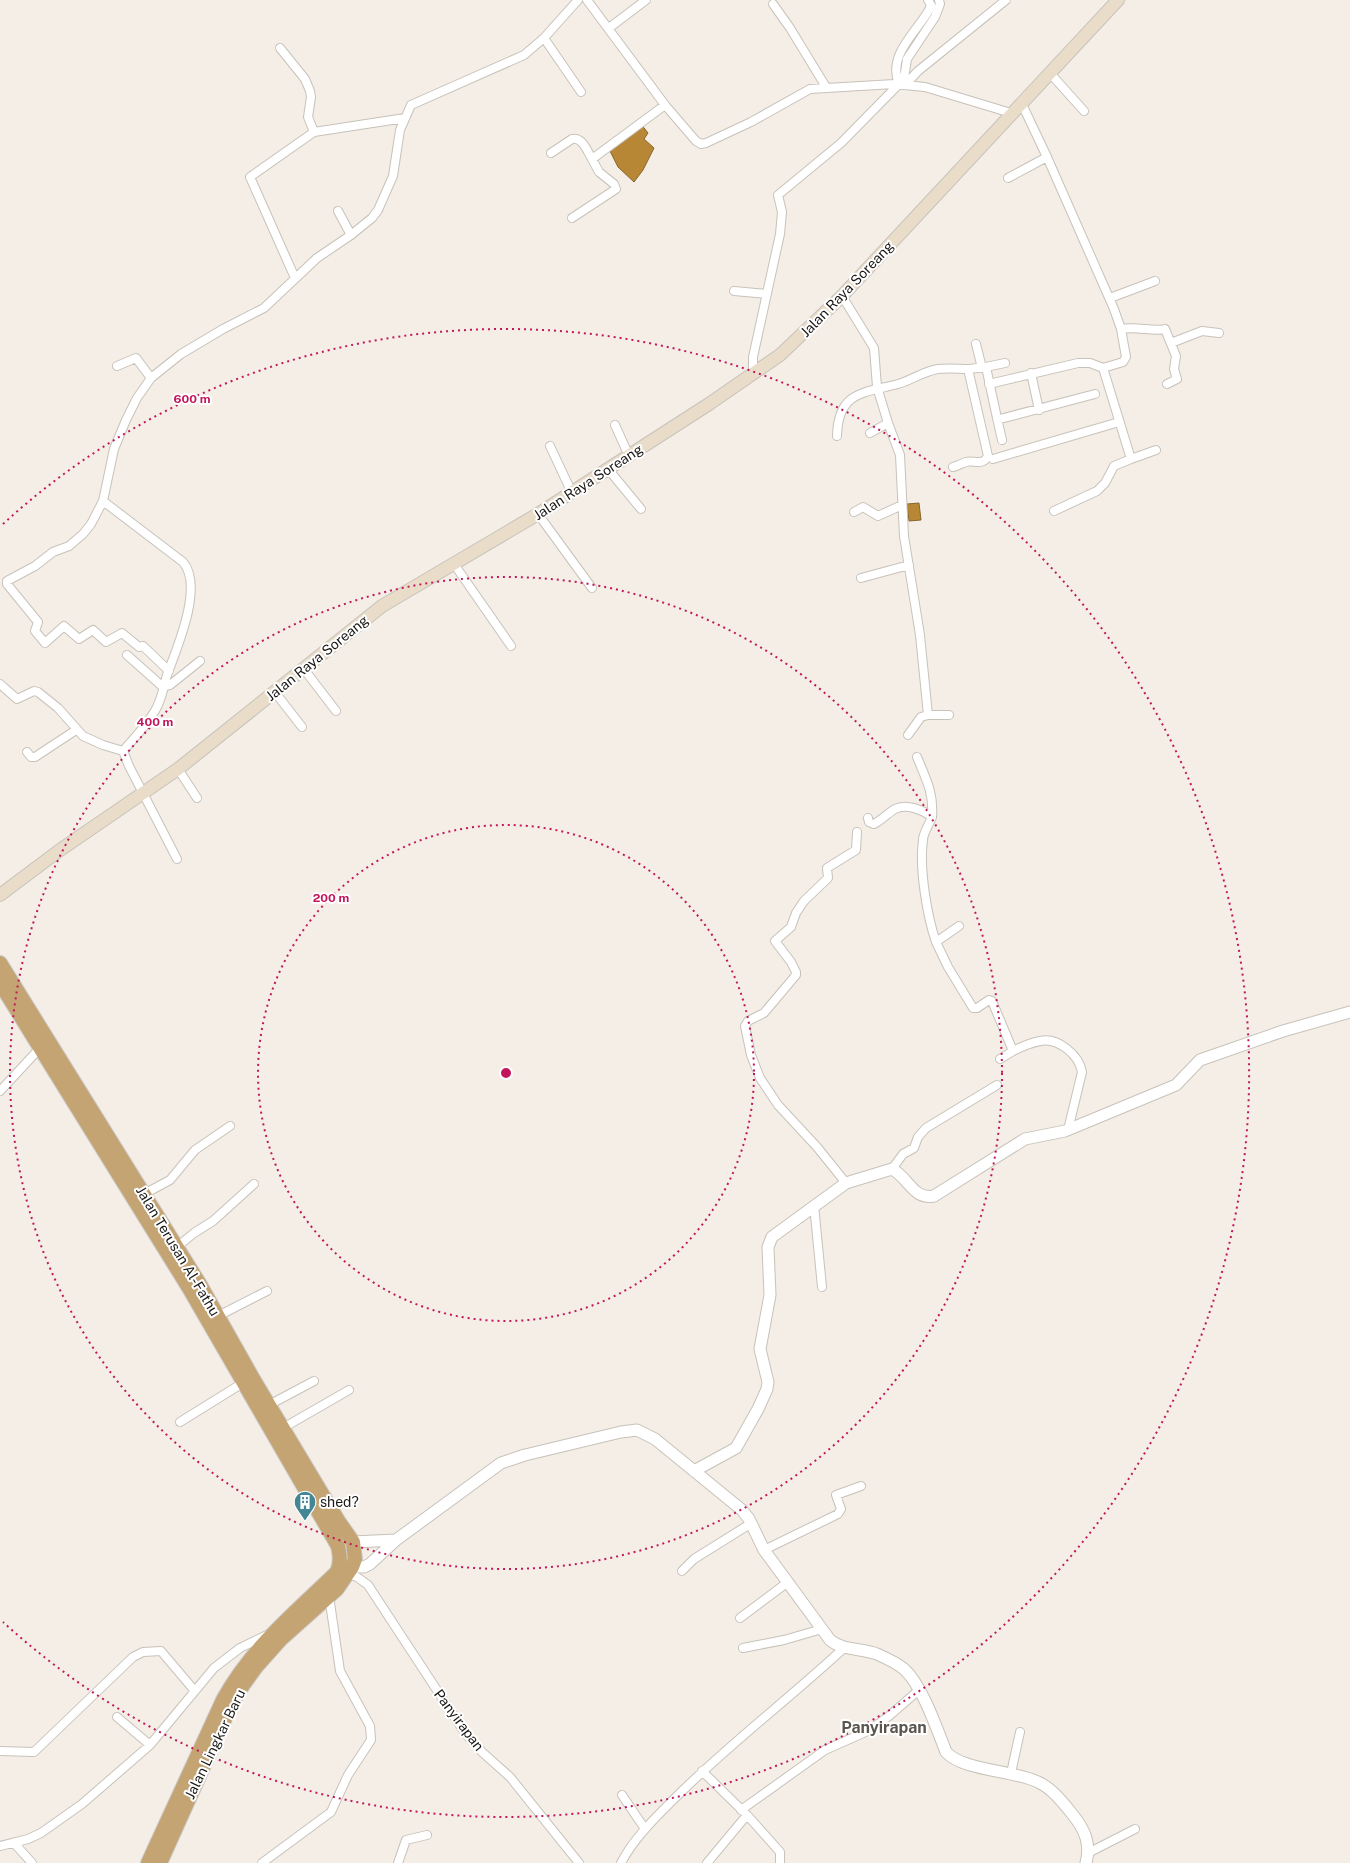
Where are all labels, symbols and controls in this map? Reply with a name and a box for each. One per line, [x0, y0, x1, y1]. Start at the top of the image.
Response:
street label: Jalan Raya Soreang [797, 238, 897, 340]
text: 600 m [174, 392, 211, 406]
street label: Jalan Raya Soreang [530, 441, 646, 523]
street label: Jalan Raya Soreang [263, 612, 372, 704]
text: 400 m [137, 715, 174, 729]
text: 200 m [313, 891, 349, 905]
centre of rings [499, 1066, 513, 1080]
street label: Jalan Terusan Al-Fathu [133, 1183, 223, 1319]
building icon: shed? [292, 1489, 318, 1522]
place label: shed? [320, 1494, 359, 1510]
street label: Panyirapan [431, 1686, 487, 1754]
street label: Jalan Lingkar Baru [182, 1687, 248, 1801]
district label: Panyirapan [841, 1718, 927, 1737]

